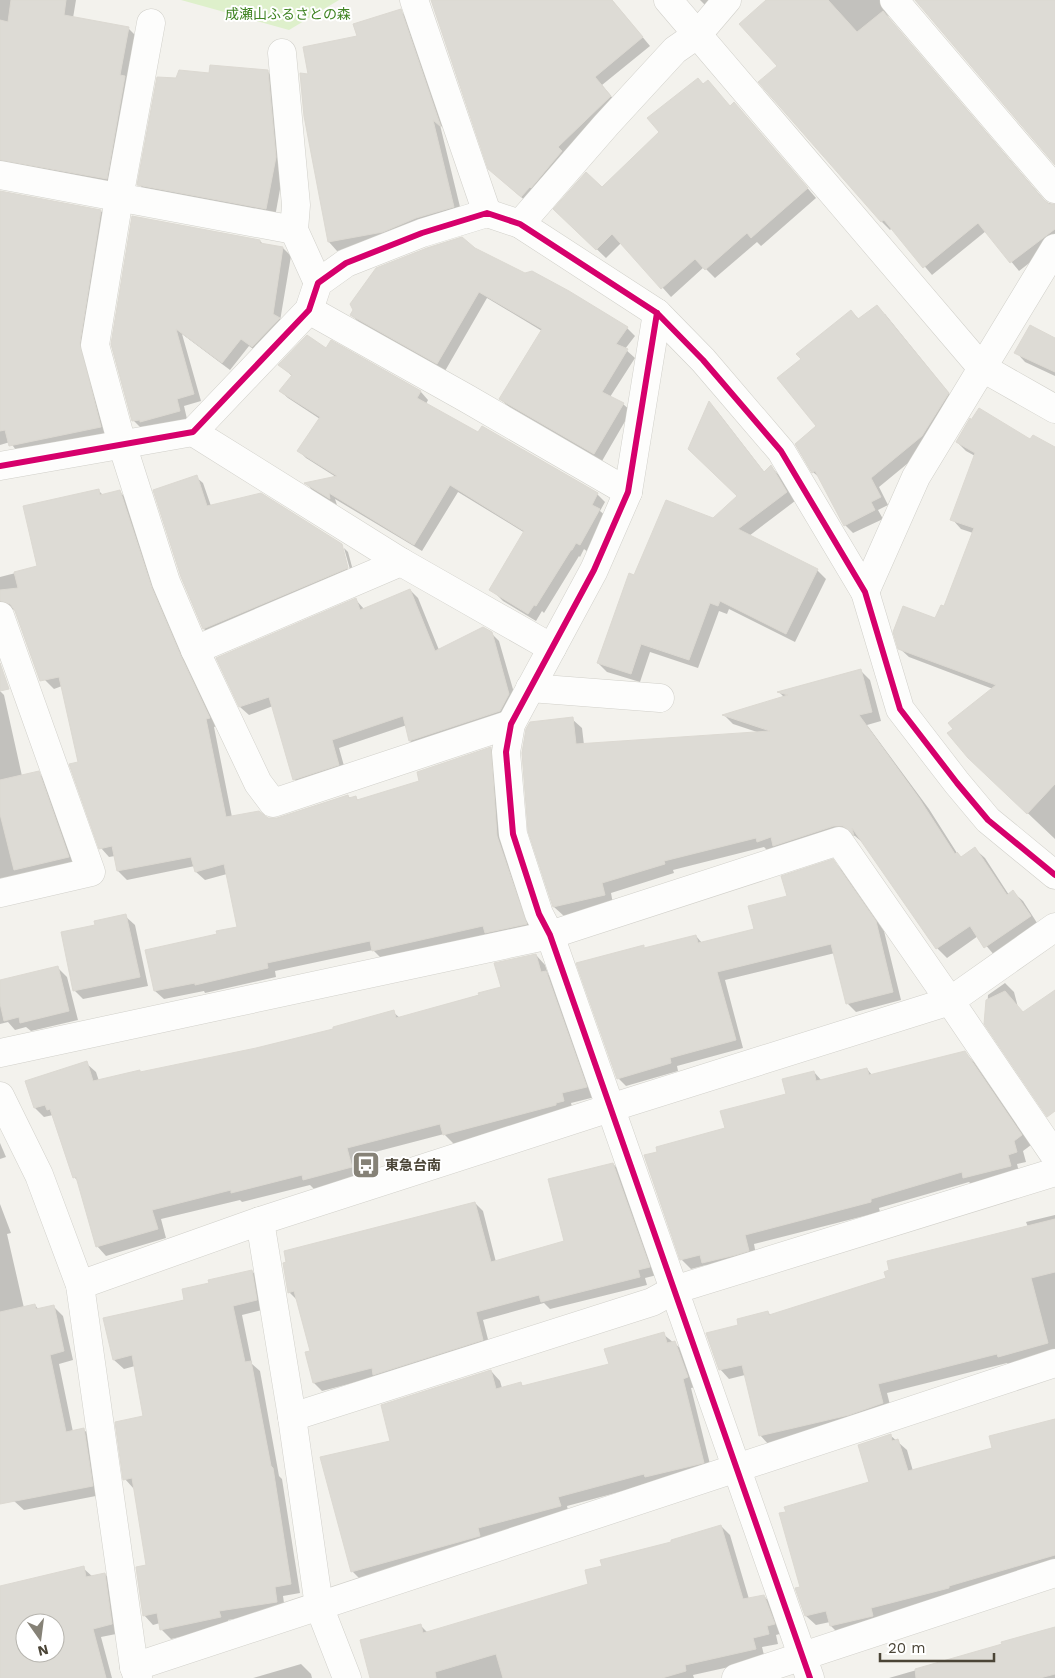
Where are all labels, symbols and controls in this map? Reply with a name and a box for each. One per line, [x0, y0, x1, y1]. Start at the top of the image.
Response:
park label: 成瀬山ふるさとの森 [225, 6, 351, 22]
bus stop icon: 東急台南 [351, 1150, 381, 1180]
place label: 東急台南 [385, 1157, 441, 1173]
north arrow [15, 1613, 65, 1663]
scale bar [880, 1630, 994, 1662]
text: 20 m [888, 1639, 926, 1657]
text: N [36, 1642, 50, 1660]

